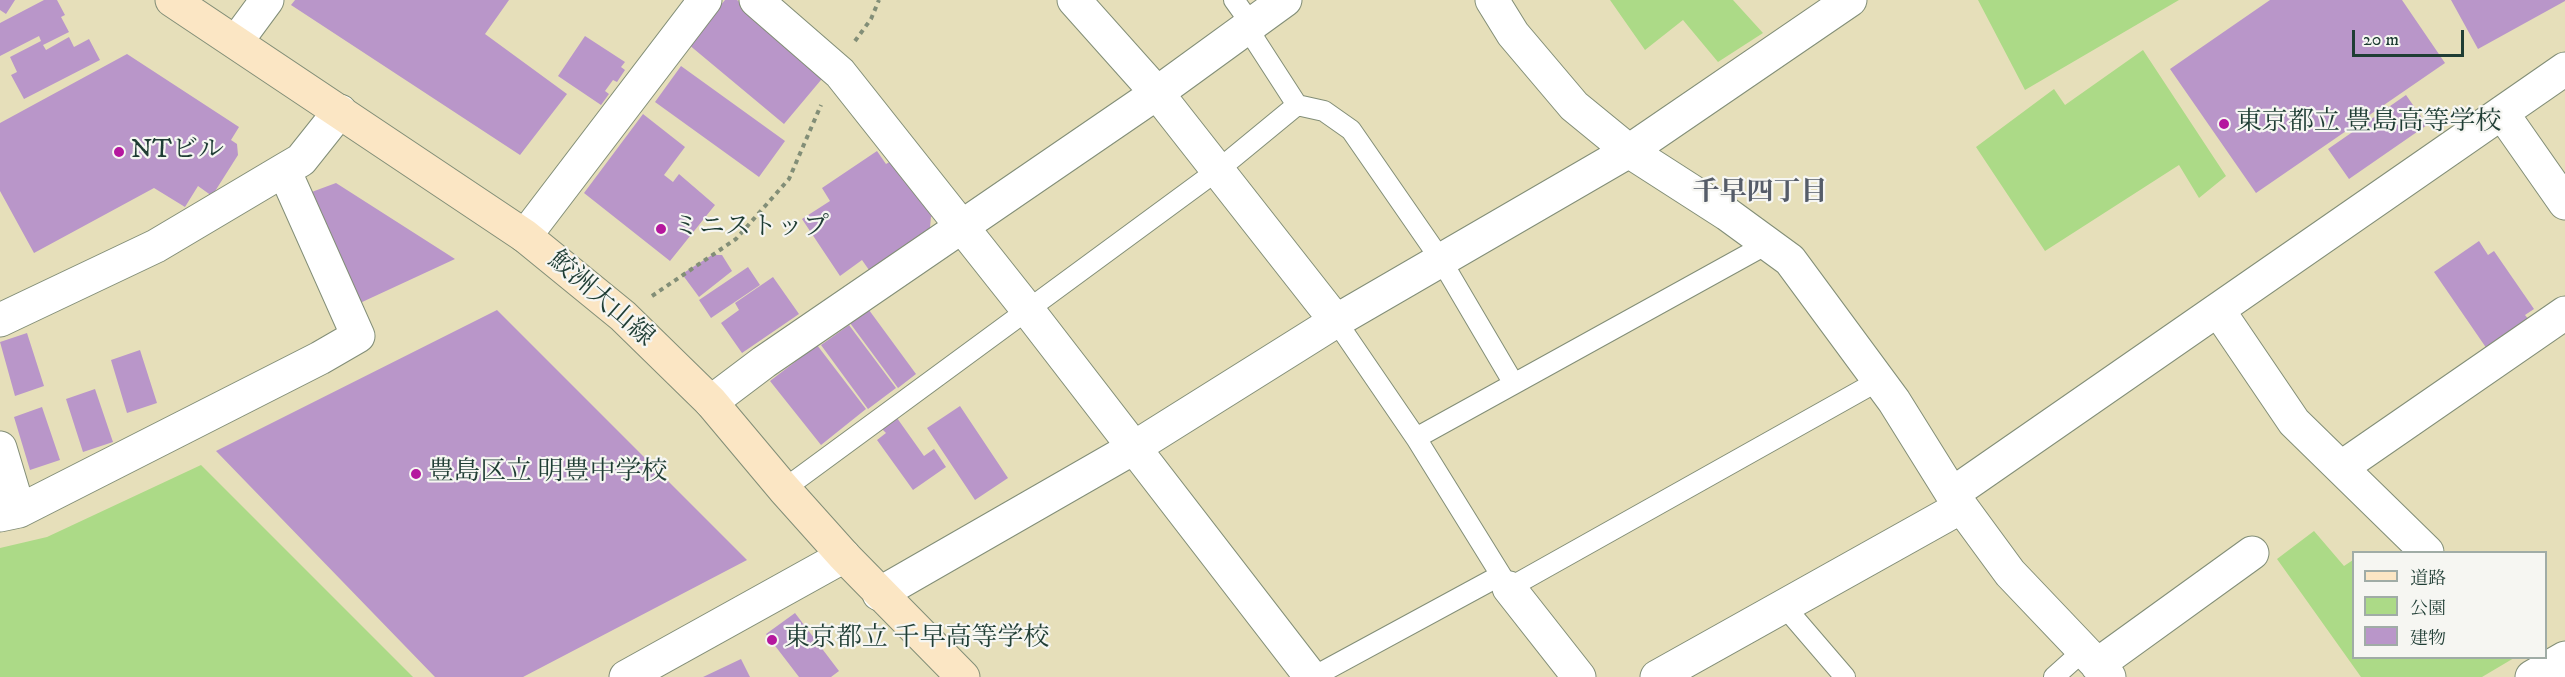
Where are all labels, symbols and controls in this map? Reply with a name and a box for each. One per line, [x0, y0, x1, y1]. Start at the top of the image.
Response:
scale bar [2355, 18, 2468, 56]
text: 20 m [2363, 29, 2399, 51]
place label: 東京都立 豊島高等学校 [2236, 108, 2502, 140]
marker: 東京都立 豊島高等学校 [2217, 117, 2231, 131]
place label: NTビル [131, 136, 224, 168]
marker: NTビル [112, 145, 126, 159]
district label: 千早四丁目 [1693, 178, 1827, 210]
place label: ミニストップ [673, 213, 829, 245]
marker: ミニストップ [654, 222, 668, 236]
street label: 鮫洲大山線 [541, 246, 659, 354]
place label: 豊島区立 明豊中学校 [428, 458, 668, 490]
marker: 豊島区立 明豊中学校 [409, 467, 423, 481]
legend [2352, 551, 2547, 659]
text: 道路 [2410, 568, 2446, 590]
text: 公園 [2410, 598, 2446, 620]
place label: 東京都立 千早高等学校 [784, 624, 1050, 656]
text: 建物 [2410, 628, 2446, 650]
marker: 東京都立 千早高等学校 [765, 633, 779, 647]

